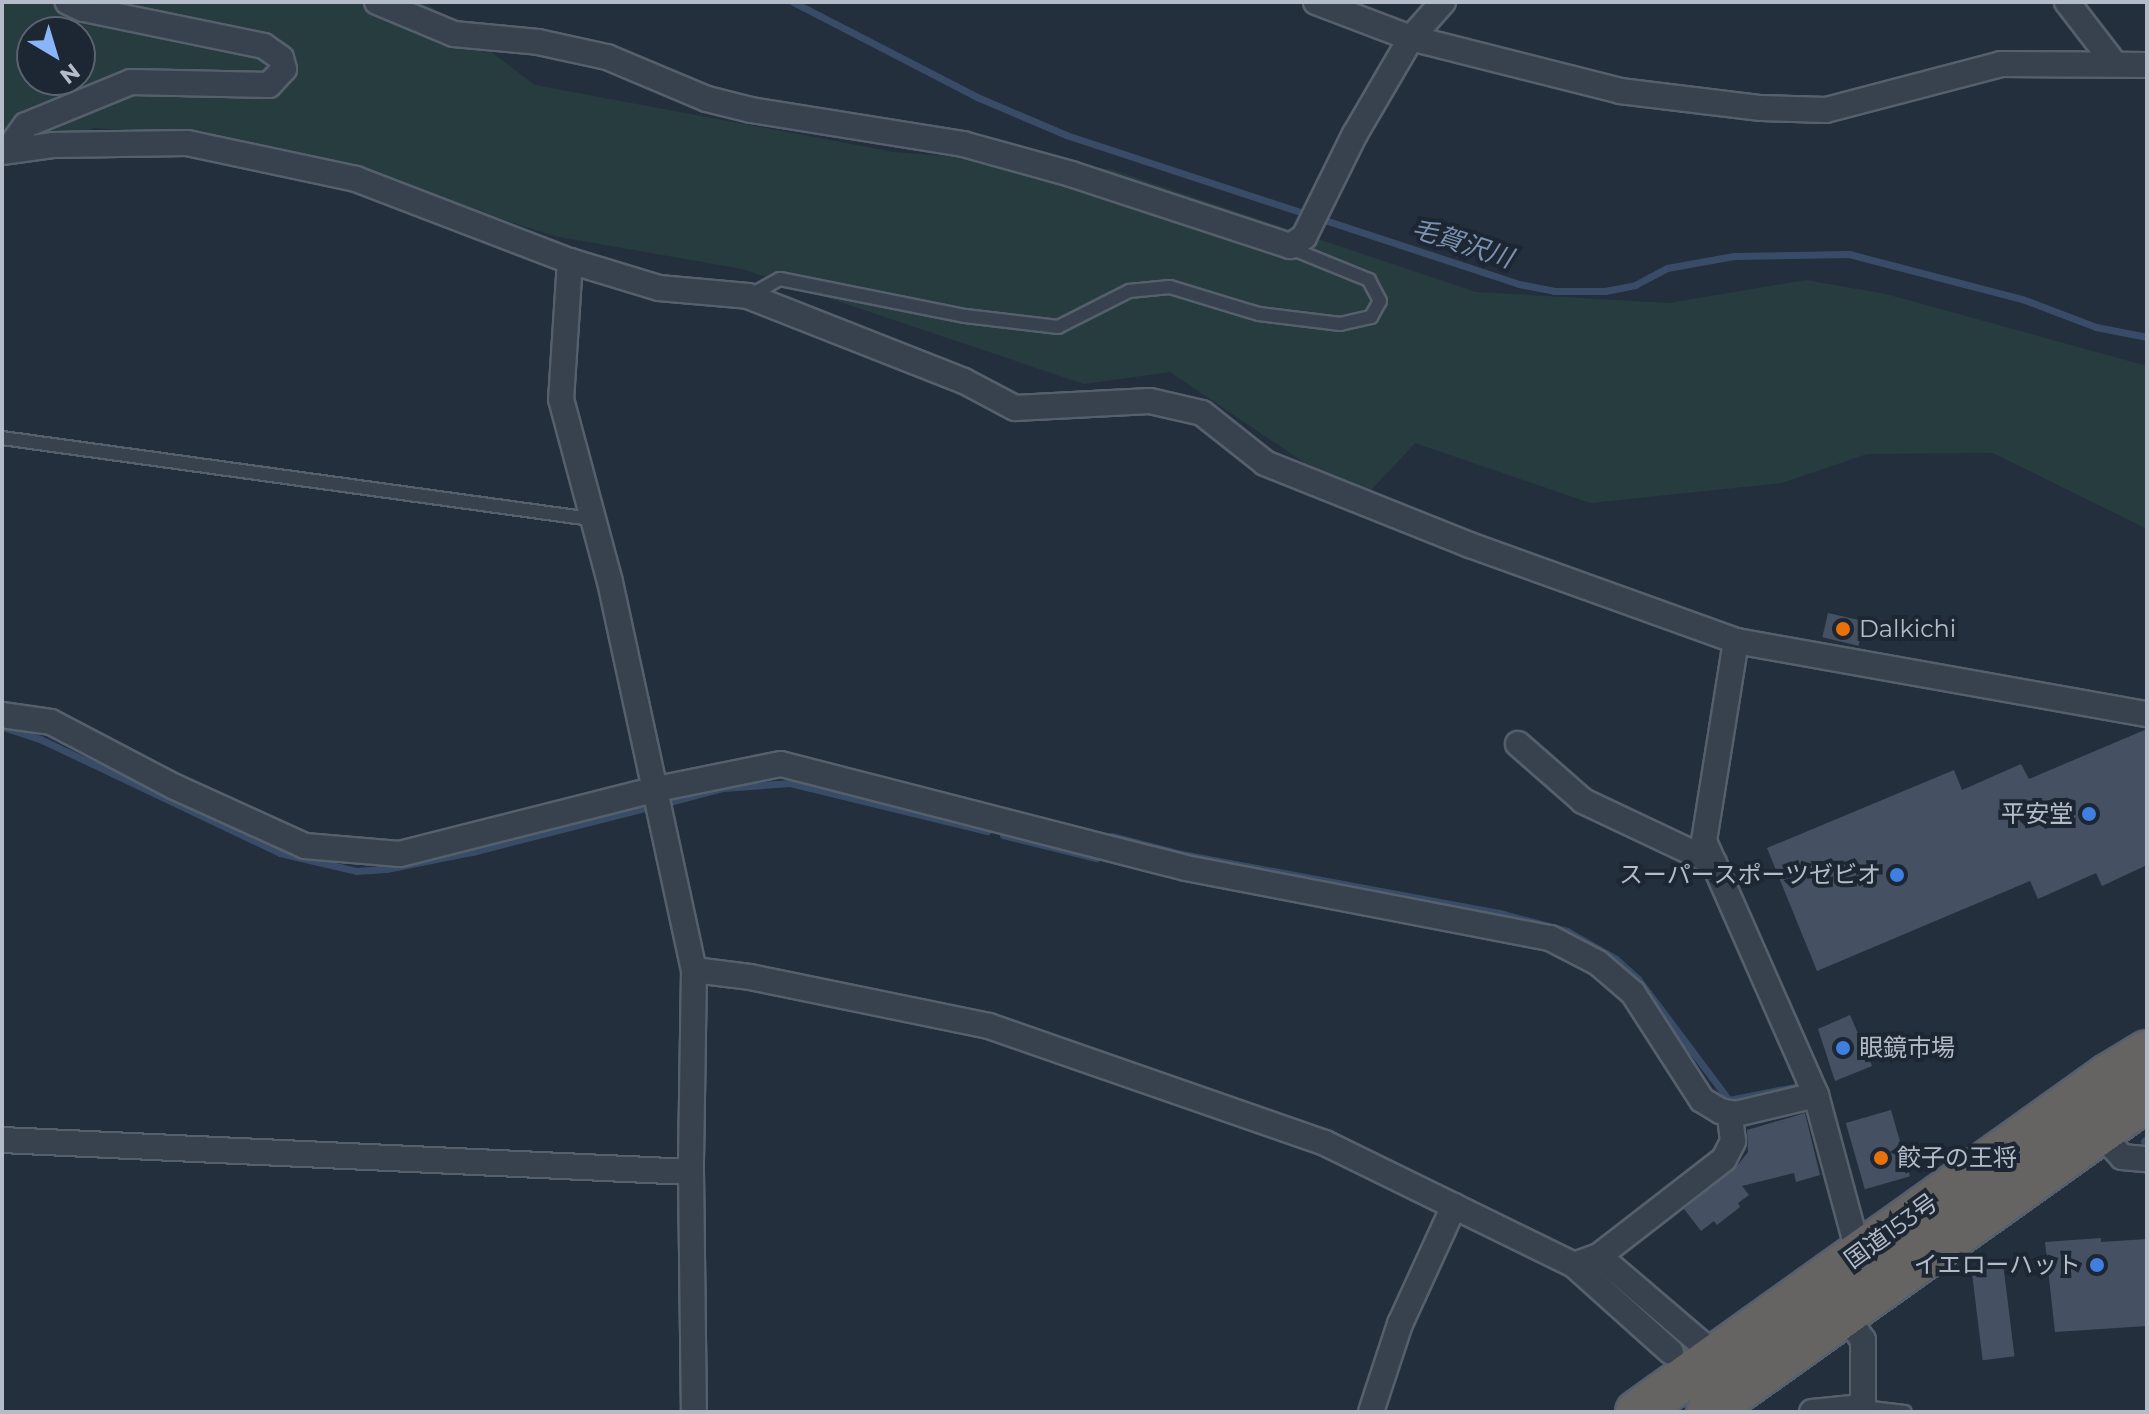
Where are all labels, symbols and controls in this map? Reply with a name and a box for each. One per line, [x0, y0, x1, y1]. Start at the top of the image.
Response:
north arrow [16, 16, 96, 96]
text: N [55, 58, 85, 90]
water label: 毛賀沢川 [1408, 213, 1516, 275]
place label: Dalkichi [1859, 615, 1956, 643]
marker: Dalkichi [1834, 620, 1852, 638]
place label: 平安堂 [2001, 800, 2073, 828]
marker: 平安堂 [2080, 805, 2098, 823]
place label: スーパースポーツゼビオ [1617, 861, 1881, 889]
marker: スーパースポーツゼビオ [1888, 866, 1906, 884]
place label: 眼鏡市場 [1859, 1034, 1955, 1062]
marker: 眼鏡市場 [1834, 1039, 1852, 1057]
place label: 餃子の王将 [1897, 1144, 2017, 1172]
marker: 餃子の王将 [1872, 1149, 1890, 1167]
street label: 国道153号 [1839, 1188, 1943, 1274]
place label: イエローハット [1913, 1251, 2081, 1279]
marker: イエローハット [2088, 1256, 2106, 1274]

